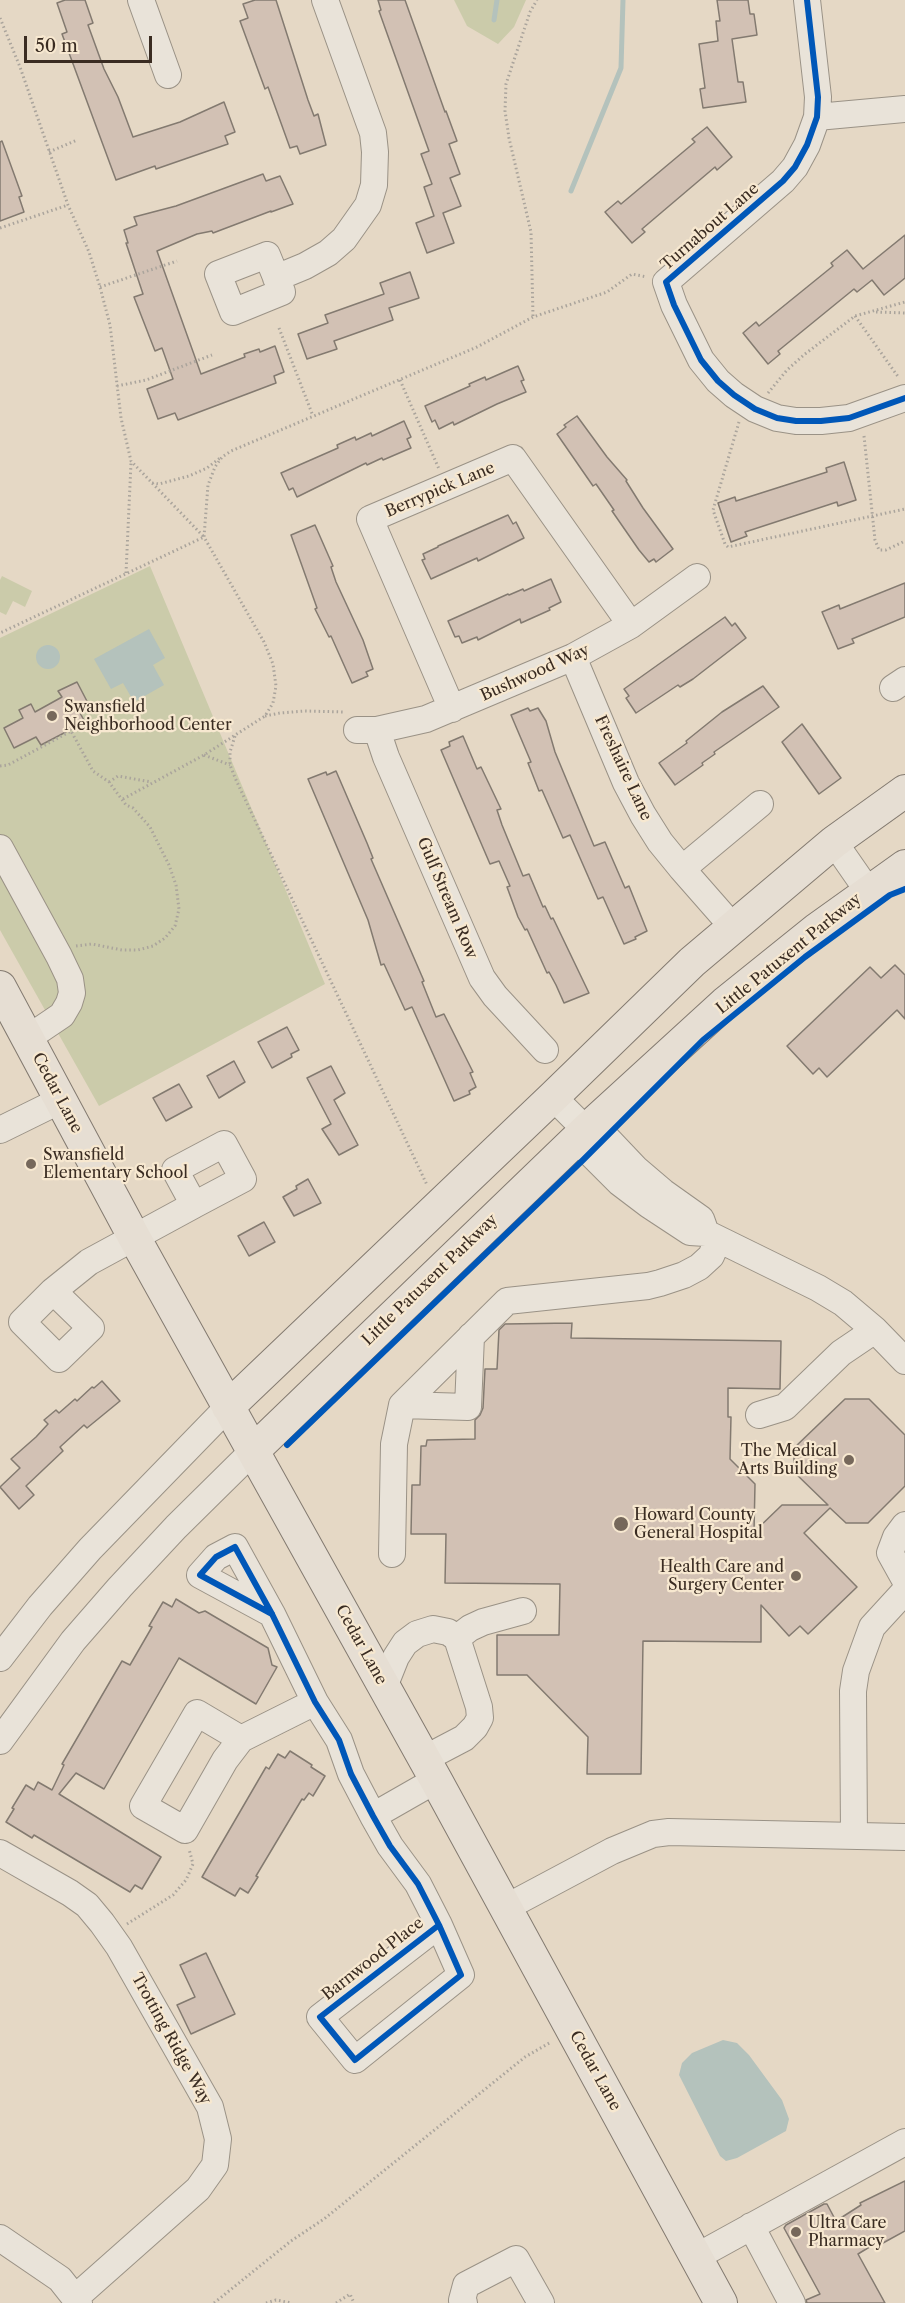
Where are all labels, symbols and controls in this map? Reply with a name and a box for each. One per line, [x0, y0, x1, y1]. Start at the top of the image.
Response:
scale bar [27, 24, 154, 62]
text: 50 m [35, 35, 78, 57]
street label: Turnabout Lane [657, 179, 763, 275]
street label: Berrypick Lane [382, 458, 498, 522]
street label: Bushwood Way [478, 640, 592, 706]
place label: Swansfield Neighborhood Center [64, 697, 232, 735]
marker: Swansfield Neighborhood Center [45, 709, 59, 723]
street label: Freshaire Lane [590, 712, 656, 824]
street label: Gulf Stream Row [413, 834, 481, 962]
street label: Little Patuxent Parkway [713, 890, 865, 1018]
street label: Cedar Lane [28, 1049, 86, 1137]
place label: Swansfield Elementary School [43, 1145, 188, 1183]
marker: Swansfield Elementary School [24, 1157, 38, 1171]
street label: Little Patuxent Parkway [358, 1210, 502, 1350]
place label: The Medical Arts Building [738, 1441, 837, 1479]
marker: The Medical Arts Building [842, 1453, 856, 1467]
place label: Howard County General Hospital [634, 1505, 763, 1543]
marker: Howard County General Hospital [612, 1515, 630, 1533]
place label: Health Care and Surgery Center [660, 1557, 784, 1595]
marker: Health Care and Surgery Center [789, 1569, 803, 1583]
street label: Cedar Lane [331, 1602, 391, 1688]
street label: Barnwood Place [318, 1913, 428, 2005]
street label: Trotting Ridge Way [127, 1970, 215, 2108]
street label: Cedar Lane [565, 2028, 625, 2114]
place label: Ultra Care Pharmacy [808, 2213, 886, 2251]
marker: Ultra Care Pharmacy [789, 2225, 803, 2239]

